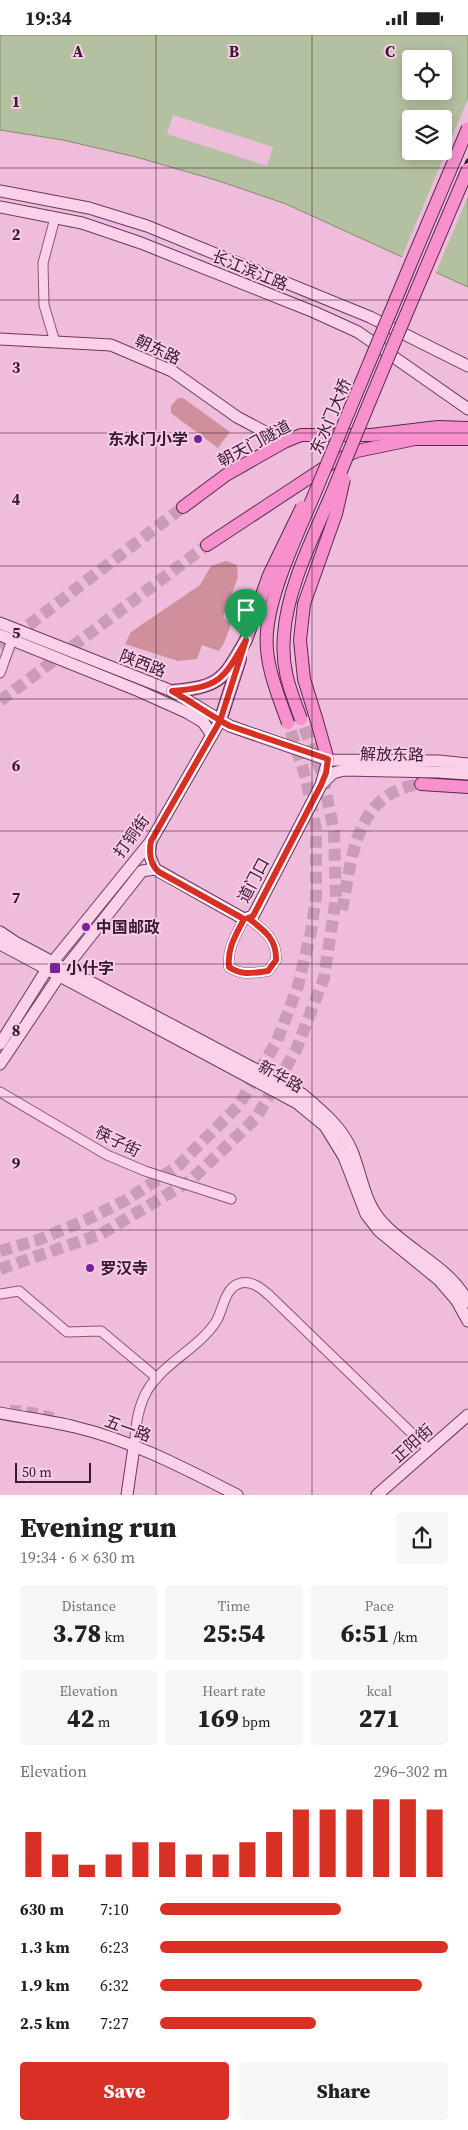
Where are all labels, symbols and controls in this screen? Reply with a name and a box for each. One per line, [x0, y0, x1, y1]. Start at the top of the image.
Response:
text: 19:34 [25, 5, 72, 31]
text: A [73, 40, 84, 62]
text: B [229, 40, 240, 62]
text: C [385, 40, 395, 62]
map controls [402, 50, 452, 160]
button: locate [402, 50, 452, 100]
text: 1 [12, 90, 20, 112]
button: layers [402, 110, 452, 160]
text: 2 [12, 223, 21, 245]
street label: 长江滨江路 [209, 245, 291, 295]
street label: 朝东路 [132, 329, 184, 369]
text: 3 [12, 356, 21, 378]
street label: 东水门大桥 [304, 375, 356, 457]
street label: 朝天门隧道 [214, 415, 294, 471]
place label: 东水门小学 [108, 428, 188, 450]
marker: 东水门小学 [192, 433, 204, 445]
text: 4 [12, 488, 21, 510]
pin [225, 589, 267, 640]
icon: arrive [232, 596, 260, 624]
text: 5 [12, 621, 21, 643]
street label: 陕西路 [117, 644, 169, 682]
street label: 解放东路 [360, 742, 424, 766]
text: 6 [12, 754, 21, 776]
street label: 打铜街 [108, 810, 154, 862]
street label: 道门口 [232, 854, 274, 906]
text: 7 [12, 886, 21, 908]
place label: 中国邮政 [96, 916, 160, 938]
marker: 中国邮政 [80, 921, 92, 933]
place label: 小什字 [66, 957, 114, 979]
marker: 小什字 [48, 961, 62, 975]
text: 8 [12, 1019, 20, 1041]
street label: 新华路 [255, 1055, 307, 1097]
street label: 筷子街 [92, 1121, 144, 1161]
text: 9 [12, 1152, 21, 1174]
place label: 罗汉寺 [100, 1257, 148, 1279]
marker: 罗汉寺 [84, 1262, 96, 1274]
street label: 五一路 [102, 1409, 154, 1447]
street label: 正阳街 [387, 1419, 437, 1467]
scale bar [15, 1460, 91, 1483]
text: 50 m [22, 1462, 52, 1482]
text: Evening run [20, 1508, 177, 1546]
button: share [396, 1512, 448, 1564]
text: 19:34 · 6 × 630 m [20, 1546, 135, 1568]
text: Distance [62, 1596, 116, 1616]
text: Time [218, 1596, 250, 1616]
text: Pace [365, 1596, 394, 1616]
text: 3.78 [52, 1616, 101, 1650]
text: 25:54 [203, 1616, 265, 1650]
text: 6:51 [341, 1616, 390, 1650]
text: km [101, 1627, 125, 1647]
text: /km [390, 1627, 418, 1647]
text: Elevation [59, 1681, 118, 1701]
text: Heart rate [202, 1681, 266, 1701]
text: kcal [367, 1681, 392, 1701]
text: 42 [67, 1701, 95, 1735]
text: 169 [197, 1701, 239, 1735]
text: 271 [359, 1701, 400, 1735]
text: m [95, 1712, 110, 1732]
text: bpm [239, 1712, 271, 1732]
text: Elevation [20, 1760, 87, 1782]
text: 296–302 m [374, 1760, 448, 1782]
text: 630 m [20, 1898, 64, 1920]
text: 7:10 [100, 1898, 129, 1920]
text: 1.3 km [20, 1936, 70, 1958]
text: 6:23 [100, 1936, 129, 1958]
text: 1.9 km [20, 1974, 70, 1996]
text: 6:32 [100, 1974, 129, 1996]
text: 2.5 km [20, 2012, 70, 2034]
text: 7:27 [100, 2012, 129, 2034]
button: Save [20, 2062, 229, 2120]
button: Share [239, 2062, 448, 2120]

